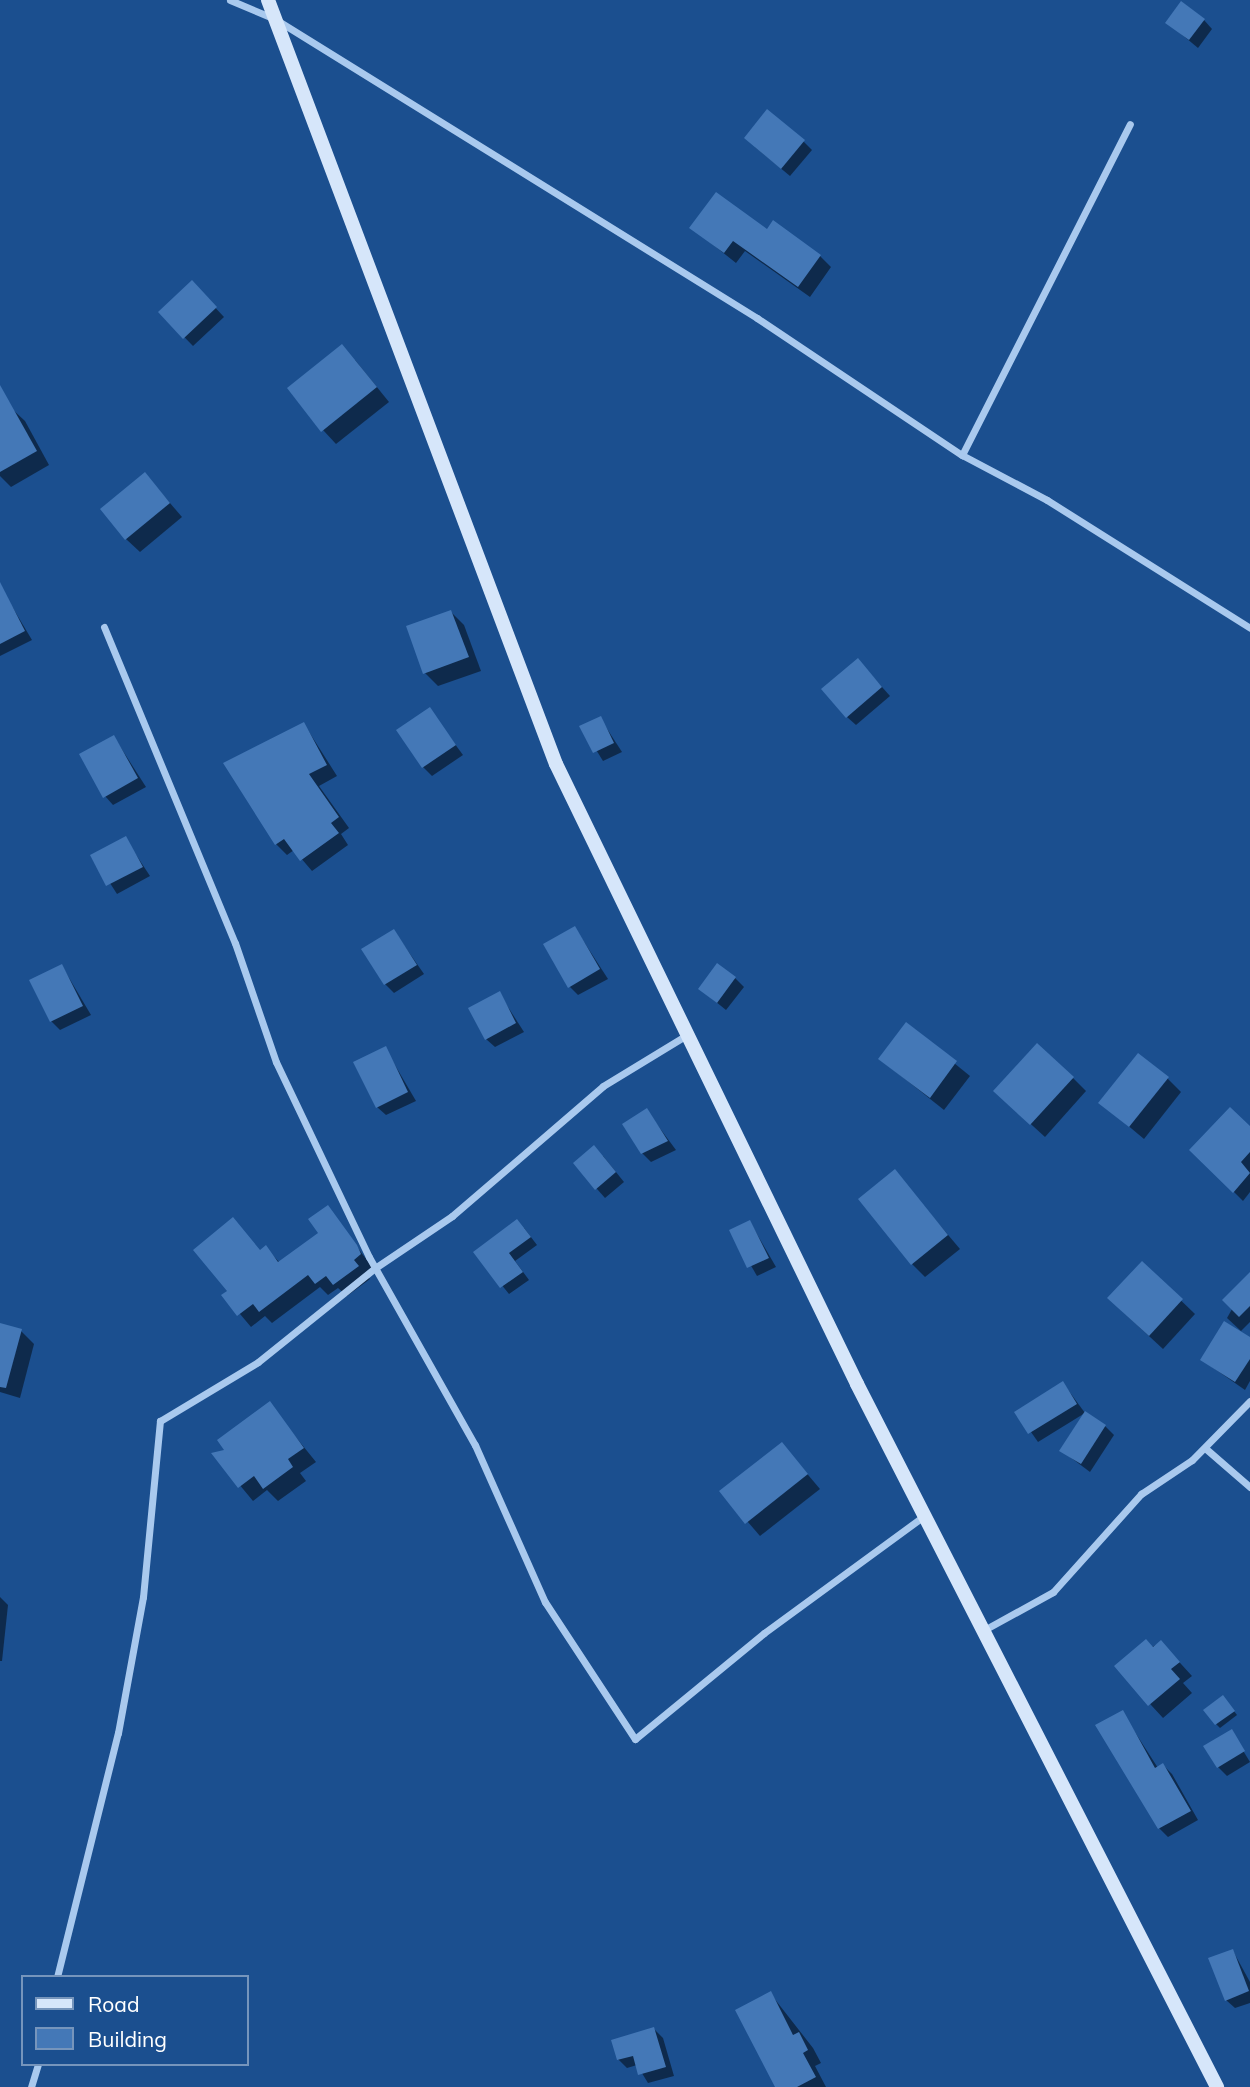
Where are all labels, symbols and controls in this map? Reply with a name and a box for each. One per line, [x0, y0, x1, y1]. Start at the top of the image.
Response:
legend [21, 1975, 248, 2066]
text: Road [88, 1991, 139, 2017]
text: Building [88, 2026, 167, 2052]

